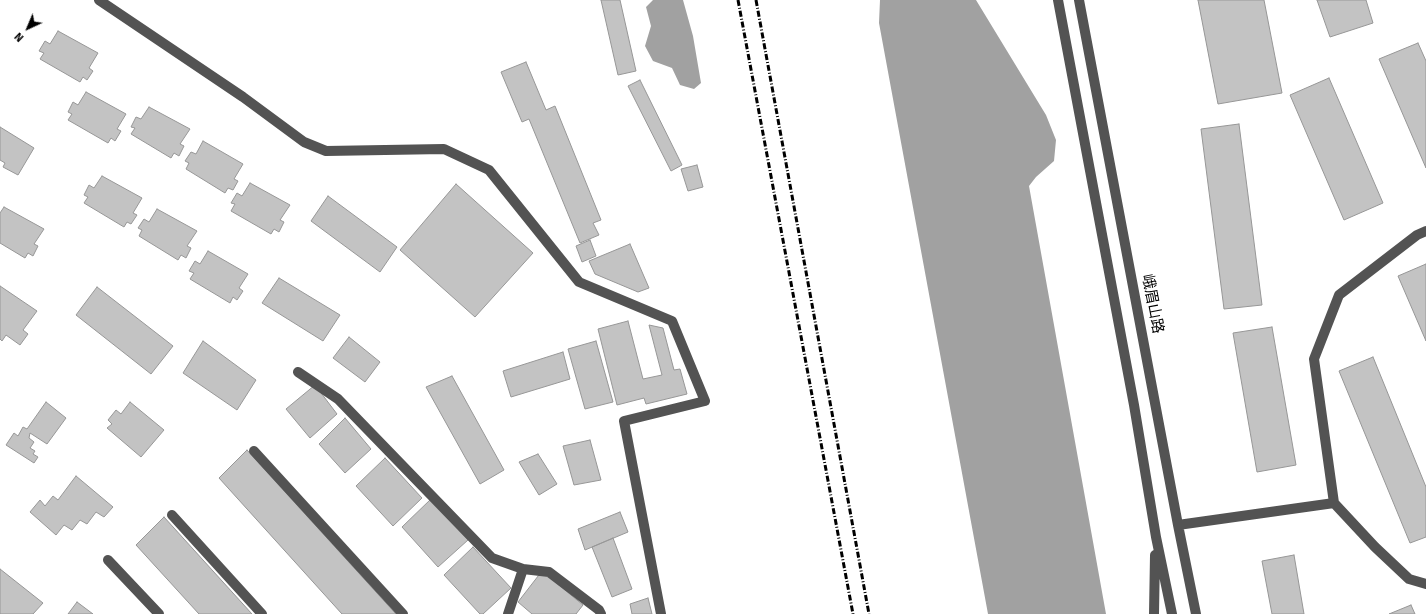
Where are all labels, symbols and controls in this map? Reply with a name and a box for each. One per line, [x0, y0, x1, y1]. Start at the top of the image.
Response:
north arrow [8, 8, 48, 48]
text: N [12, 30, 27, 44]
street label: 峨眉山路 [1137, 273, 1167, 335]

